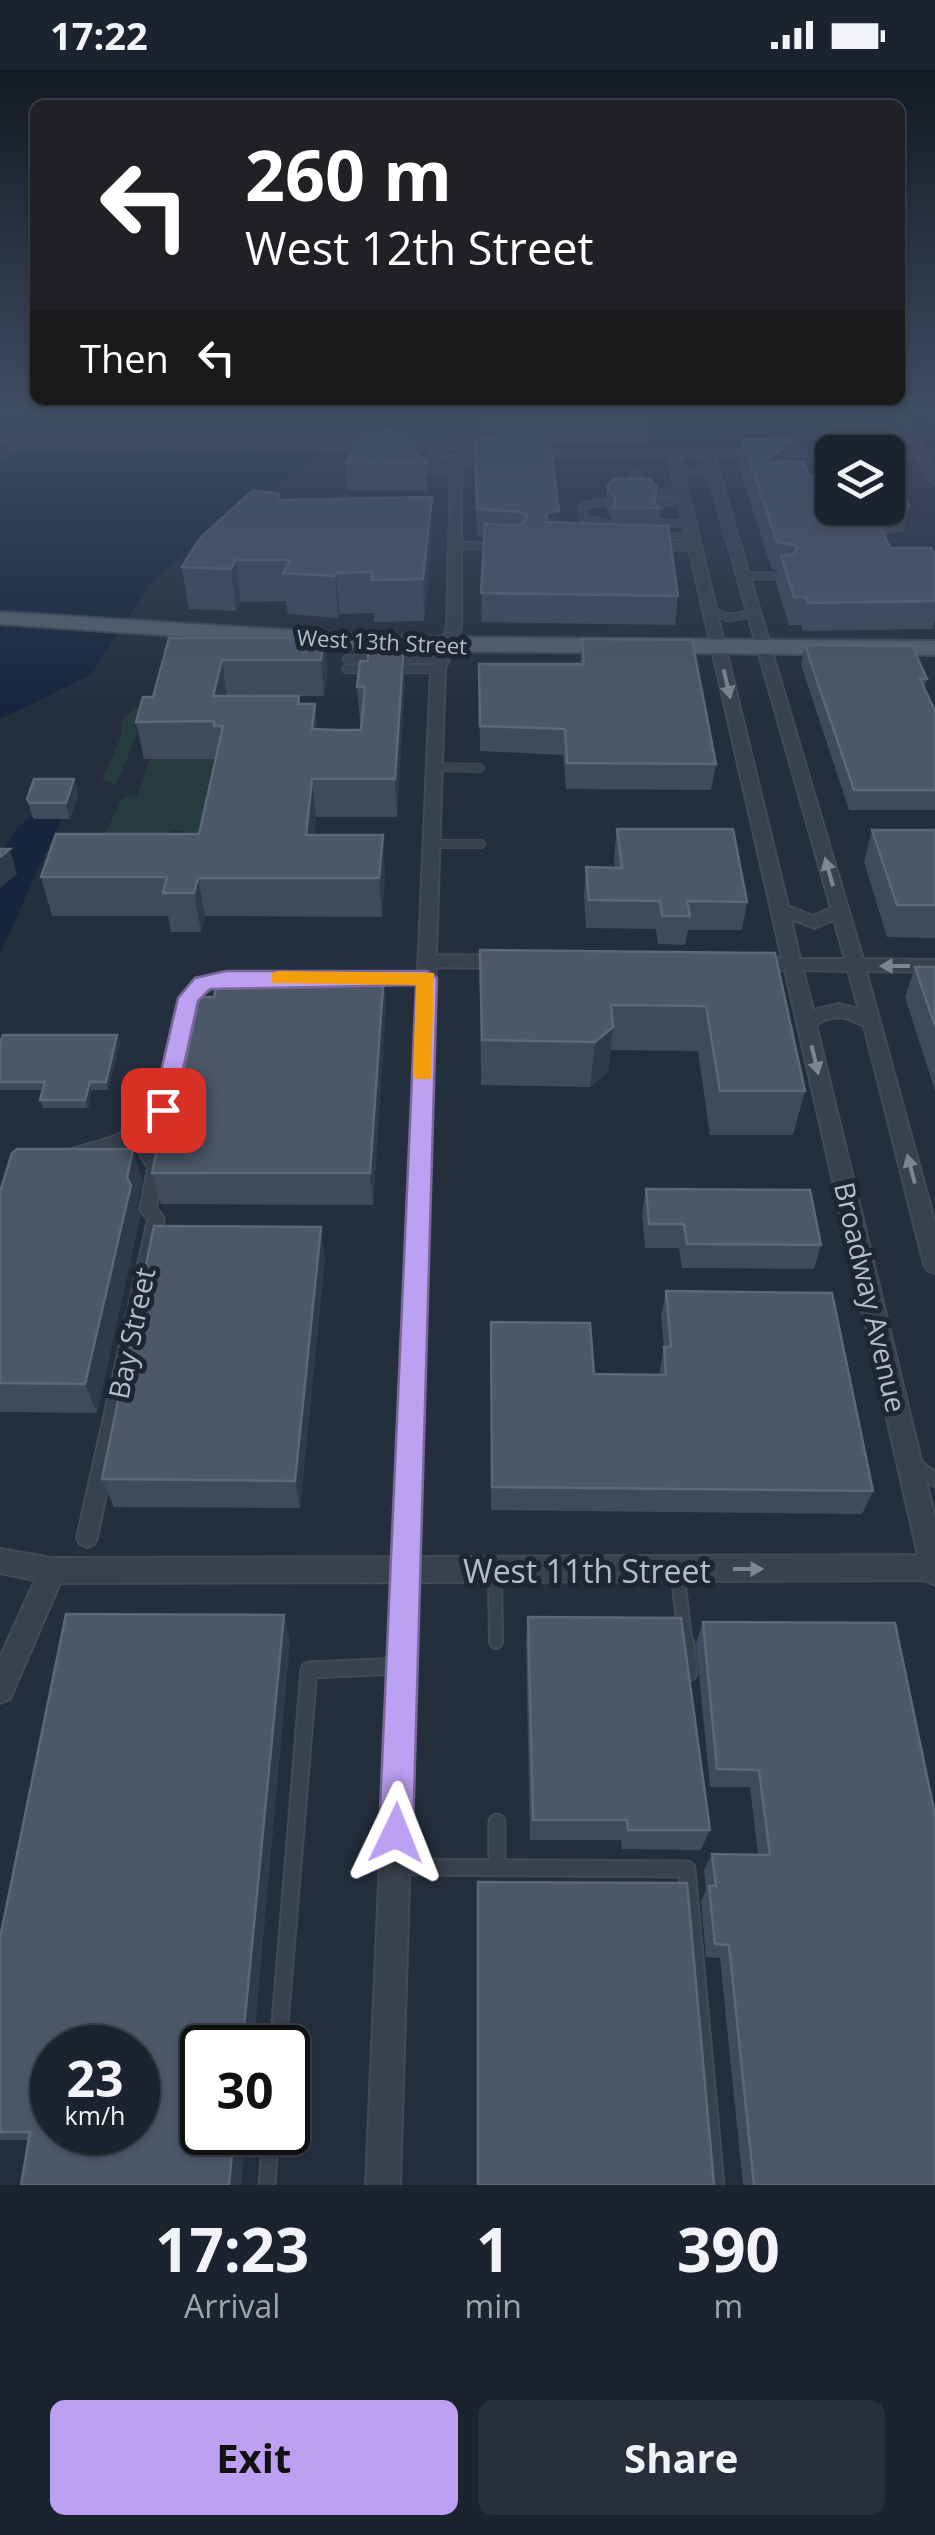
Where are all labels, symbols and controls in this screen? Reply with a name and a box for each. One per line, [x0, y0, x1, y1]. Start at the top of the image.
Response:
text: 17:22 [50, 9, 148, 61]
text: 260 m [245, 126, 452, 222]
icon: left [80, 140, 210, 270]
text: West 12th Street [245, 217, 593, 278]
icon: left [189, 330, 244, 385]
text: Then [80, 332, 169, 384]
map controls [815, 435, 905, 525]
button: layers [815, 435, 905, 525]
street label: West 13th Street [296, 622, 468, 660]
one-way arrow [720, 669, 735, 700]
one-way arrow [821, 856, 836, 886]
one-way arrow [879, 957, 911, 973]
one-way arrow [808, 1045, 823, 1076]
pin [121, 1068, 206, 1153]
icon: arrive [136, 1083, 191, 1138]
one-way arrow [902, 1154, 918, 1185]
street label: Broadway Avenue [826, 1178, 916, 1416]
street label: Bay Street [99, 1264, 163, 1402]
street label: West 11th Street [463, 1549, 711, 1592]
one-way arrow [733, 1561, 765, 1577]
position arrow [344, 1781, 448, 1885]
speed limit sign: 30 [180, 2025, 310, 2155]
text: 23 [66, 2044, 124, 2112]
text: km/h [65, 2098, 125, 2132]
text: 17:23 [155, 2208, 309, 2290]
text: 1 [476, 2208, 510, 2290]
text: 390 [677, 2208, 780, 2290]
text: Arrival [184, 2284, 280, 2327]
text: min [465, 2284, 522, 2327]
text: m [714, 2284, 743, 2327]
button: Exit [50, 2400, 458, 2515]
button: Share [478, 2400, 885, 2515]

